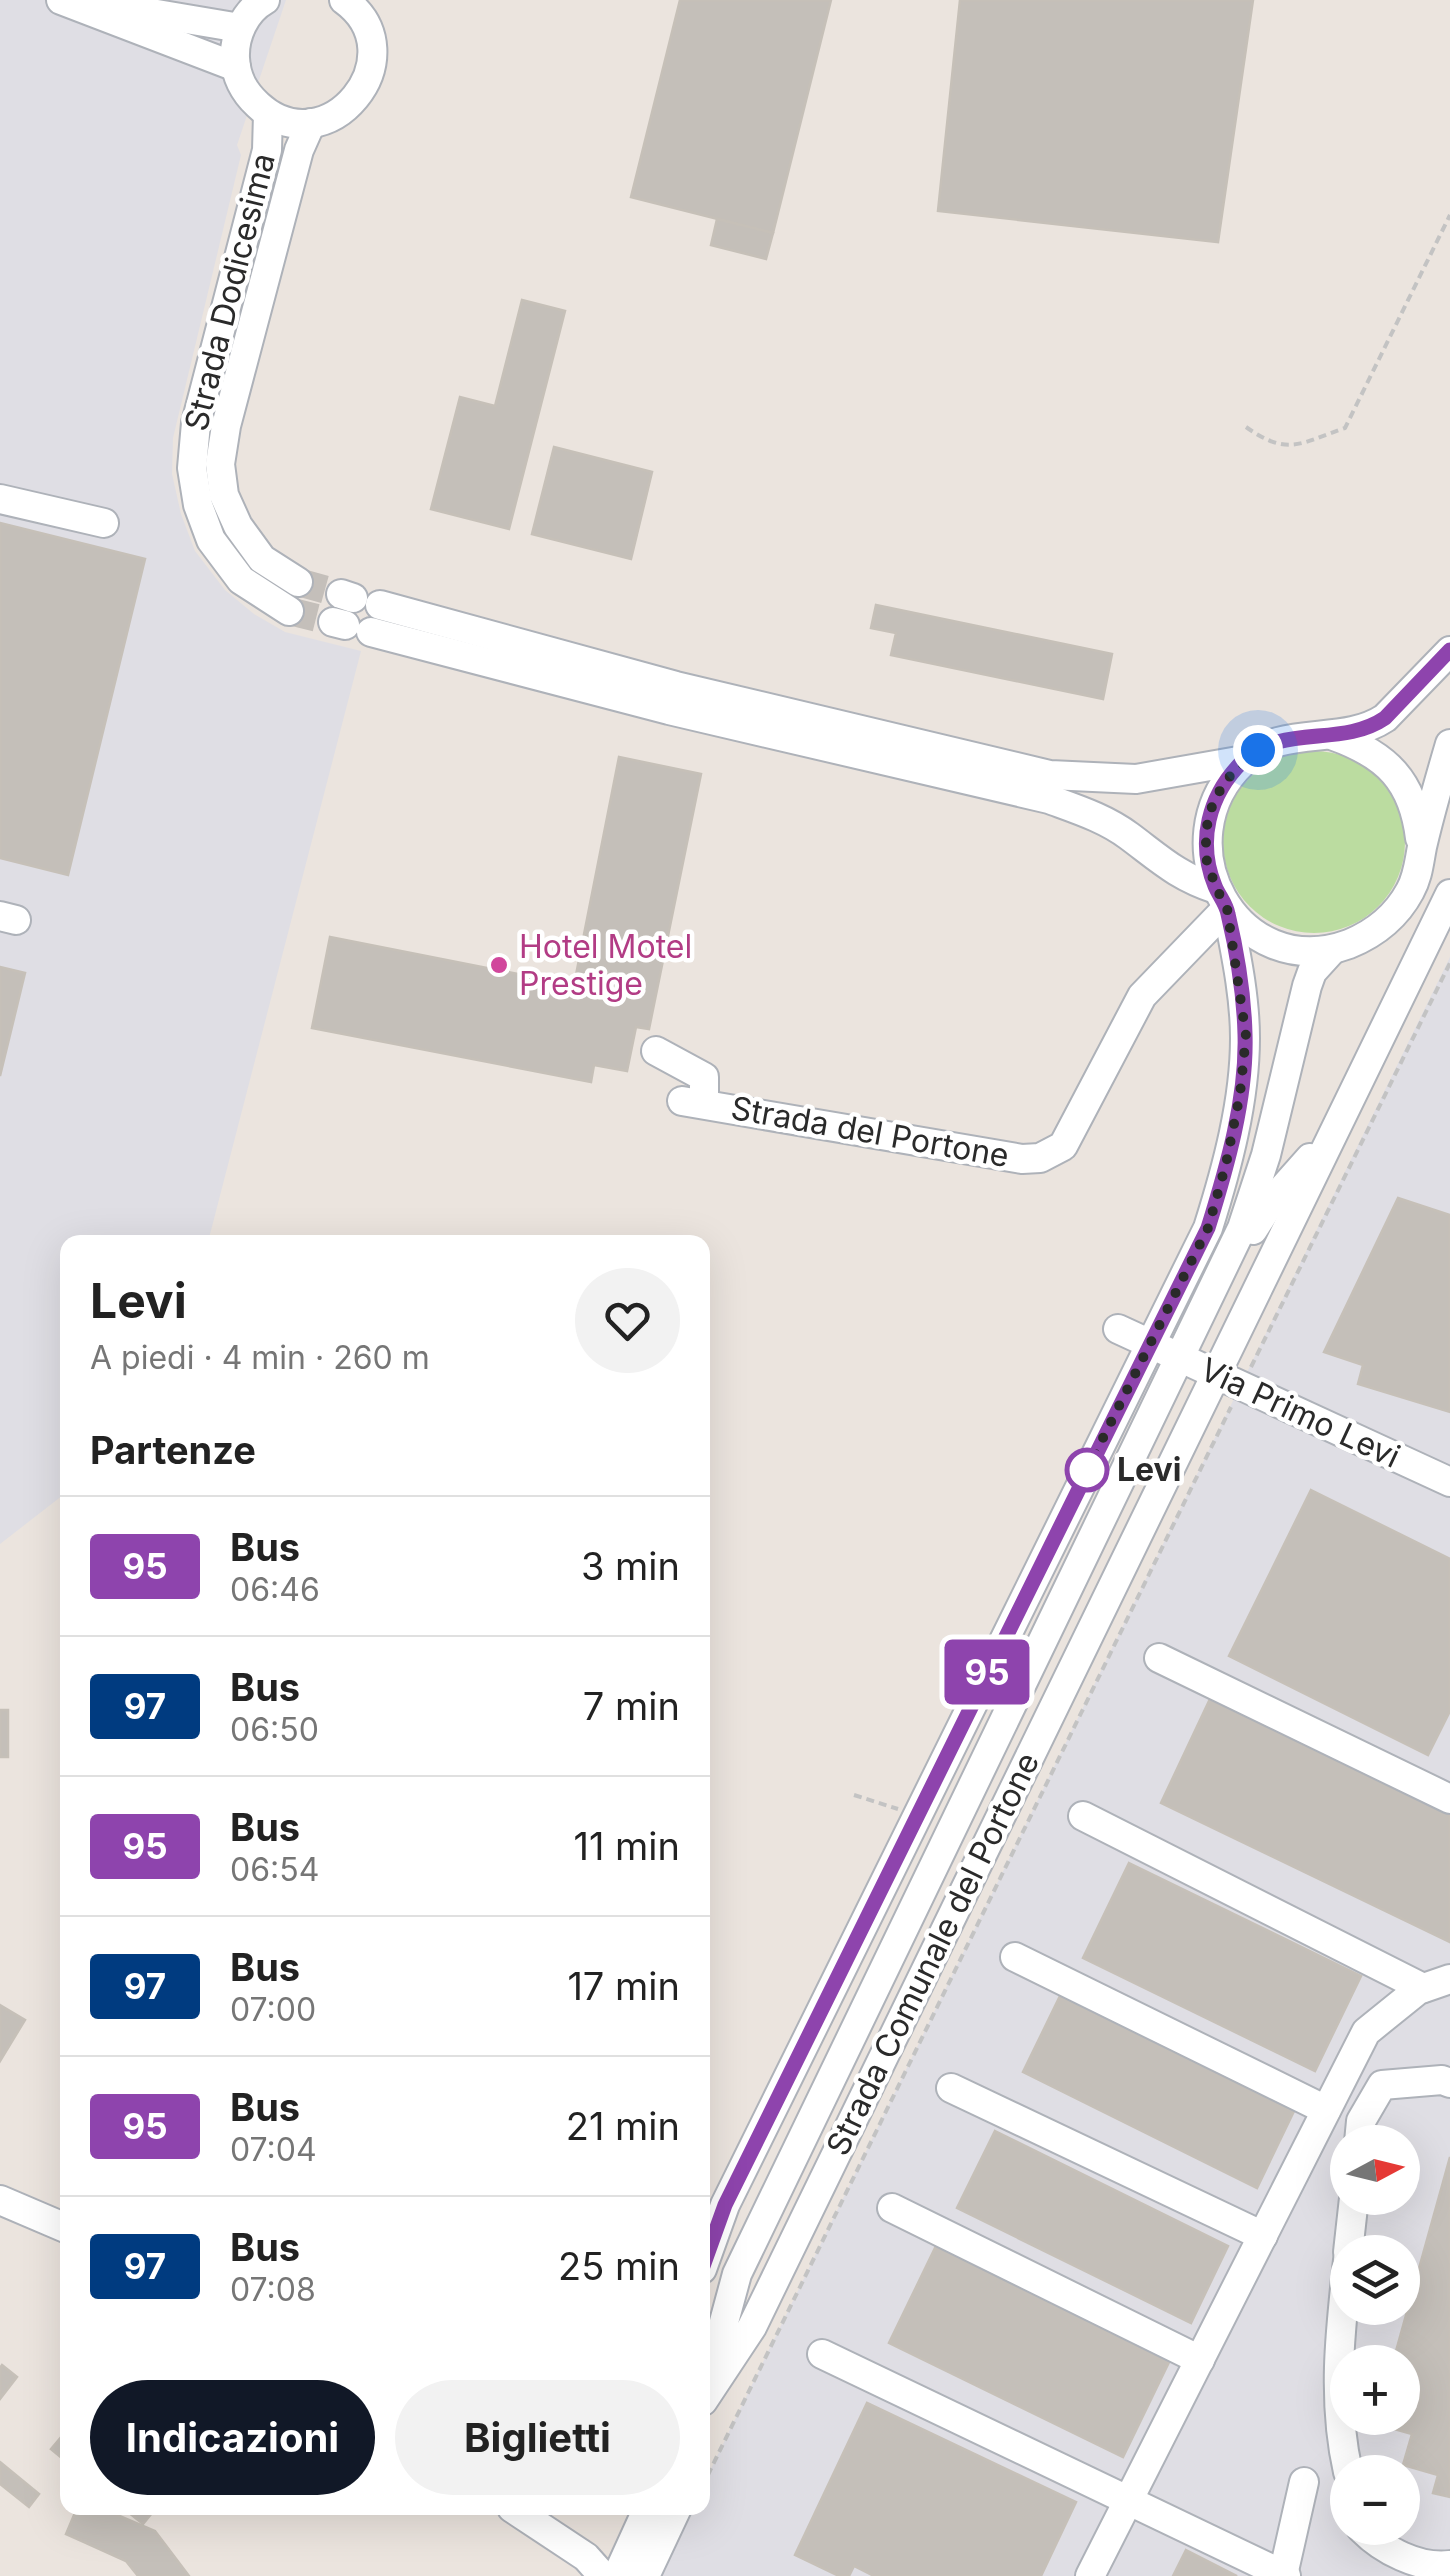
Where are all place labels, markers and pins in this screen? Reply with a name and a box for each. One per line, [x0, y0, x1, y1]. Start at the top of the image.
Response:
place label: Hotel Motel Prestige [519, 927, 692, 1003]
marker: Hotel Motel Prestige [488, 954, 510, 976]
marker: Levi [1066, 1449, 1108, 1491]
place label: Levi [1117, 1450, 1181, 1489]

